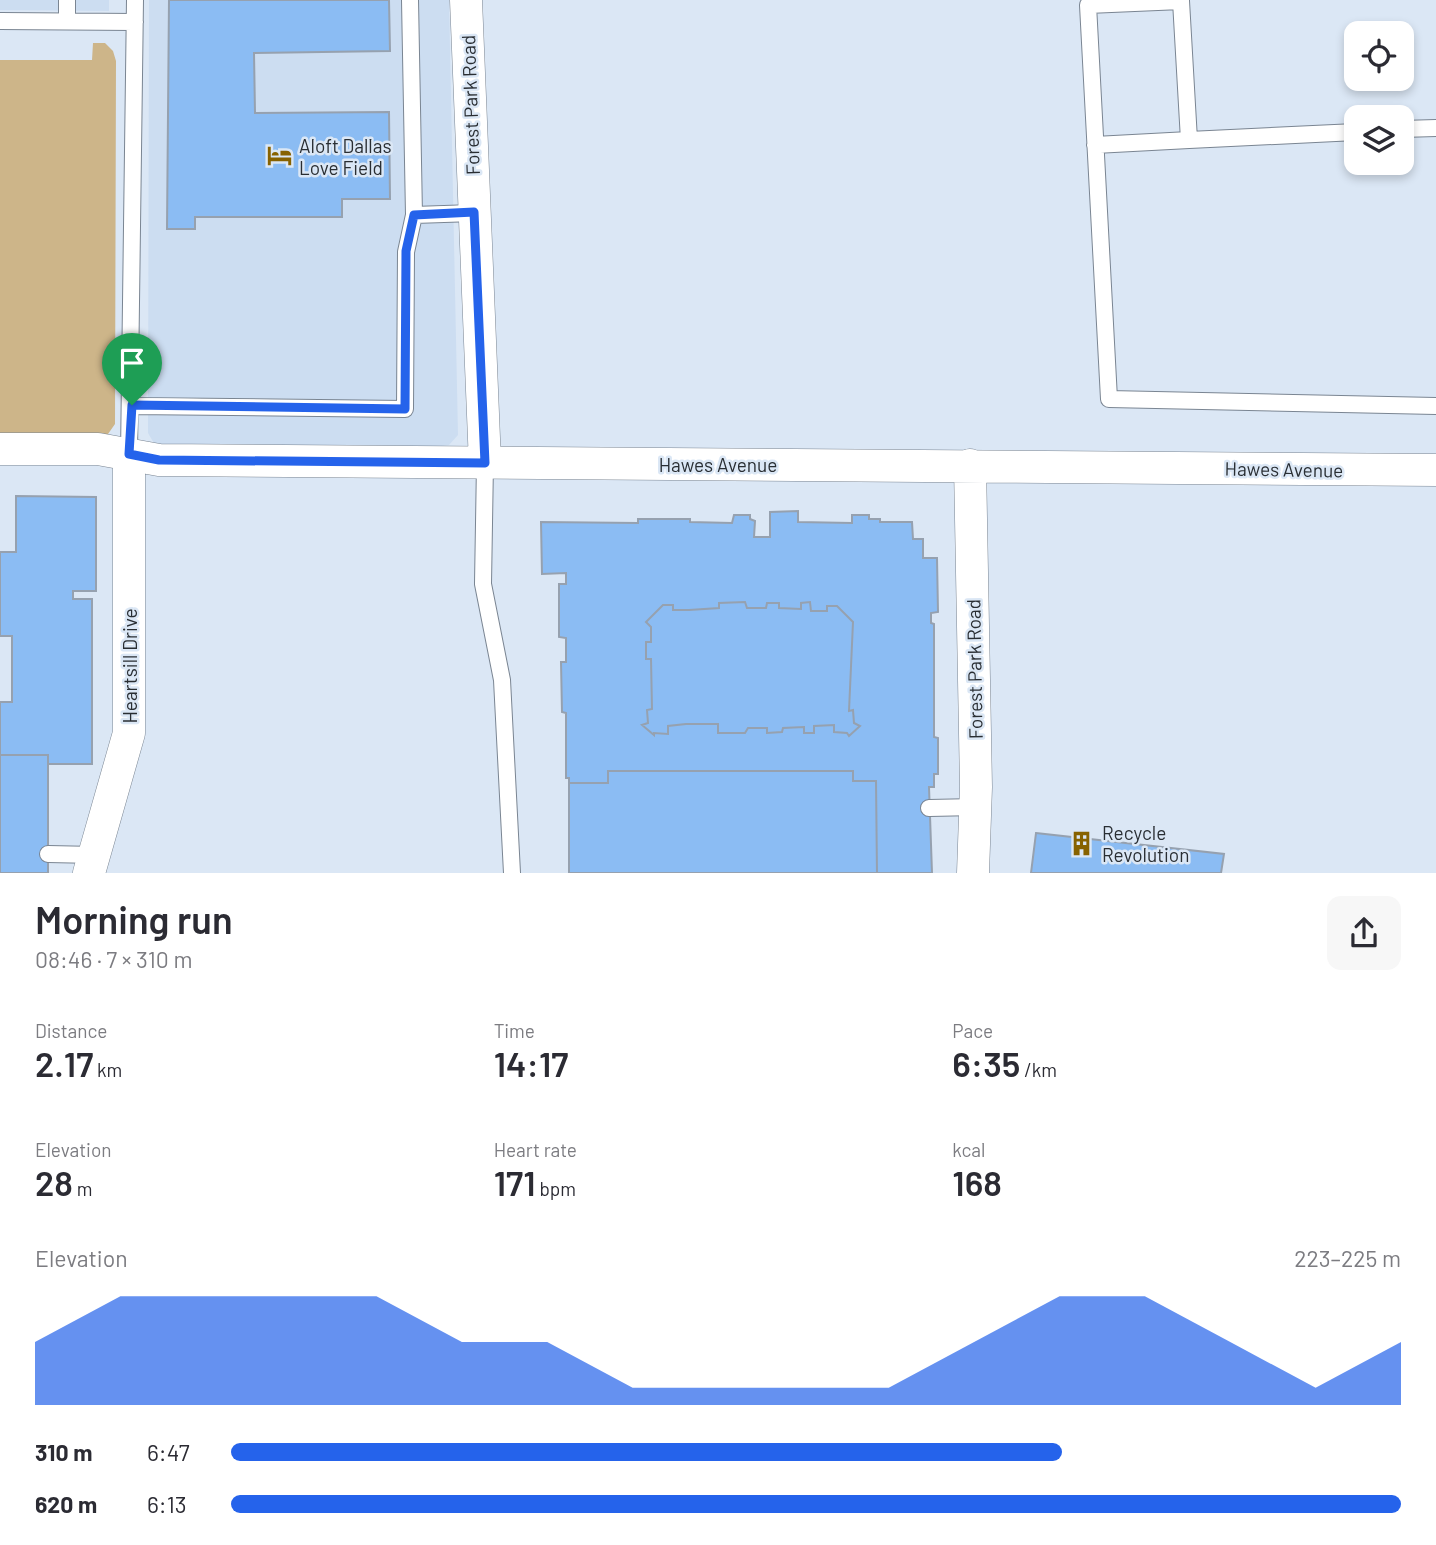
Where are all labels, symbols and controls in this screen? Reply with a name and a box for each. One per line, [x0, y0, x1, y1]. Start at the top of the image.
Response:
map controls [1344, 21, 1414, 175]
button: locate [1344, 21, 1414, 91]
street label: Forest Park Road [456, 35, 484, 175]
button: layers [1344, 105, 1414, 175]
place label: Aloft Dallas Love Field [299, 134, 392, 179]
hotel icon: Aloft Dallas Love Field [265, 142, 293, 170]
pin [102, 333, 162, 405]
icon: arrive [113, 344, 151, 382]
street label: Hawes Avenue [659, 453, 777, 476]
street label: Hawes Avenue [1224, 456, 1344, 482]
street label: Forest Park Road [961, 599, 987, 739]
street label: Heartsill Drive [118, 608, 141, 724]
place label: Recycle Revolution [1102, 821, 1189, 866]
building icon: Recycle Revolution [1068, 829, 1096, 857]
text: Morning run [35, 896, 233, 942]
button: share [1327, 896, 1401, 970]
text: 08:46 · 7 × 310 m [35, 945, 192, 973]
text: Distance [35, 1019, 107, 1042]
text: Time [494, 1019, 535, 1042]
text: Pace [952, 1019, 993, 1042]
text: 2.17 [35, 1042, 93, 1084]
text: 14:17 [494, 1042, 568, 1084]
text: 6:35 [952, 1042, 1020, 1084]
text: km [93, 1058, 122, 1081]
text: /km [1020, 1058, 1057, 1081]
text: Elevation [35, 1138, 112, 1161]
text: Heart rate [494, 1138, 577, 1161]
text: kcal [952, 1138, 985, 1161]
text: 28 [35, 1161, 73, 1203]
text: 171 [494, 1161, 536, 1203]
text: 168 [952, 1161, 1002, 1203]
text: m [73, 1177, 92, 1200]
text: bpm [536, 1177, 576, 1200]
text: Elevation [35, 1244, 128, 1272]
text: 223–225 m [1294, 1244, 1401, 1272]
text: 310 m [35, 1438, 92, 1466]
text: 6:47 [147, 1438, 190, 1466]
text: 620 m [35, 1490, 97, 1518]
text: 6:13 [147, 1490, 187, 1518]

